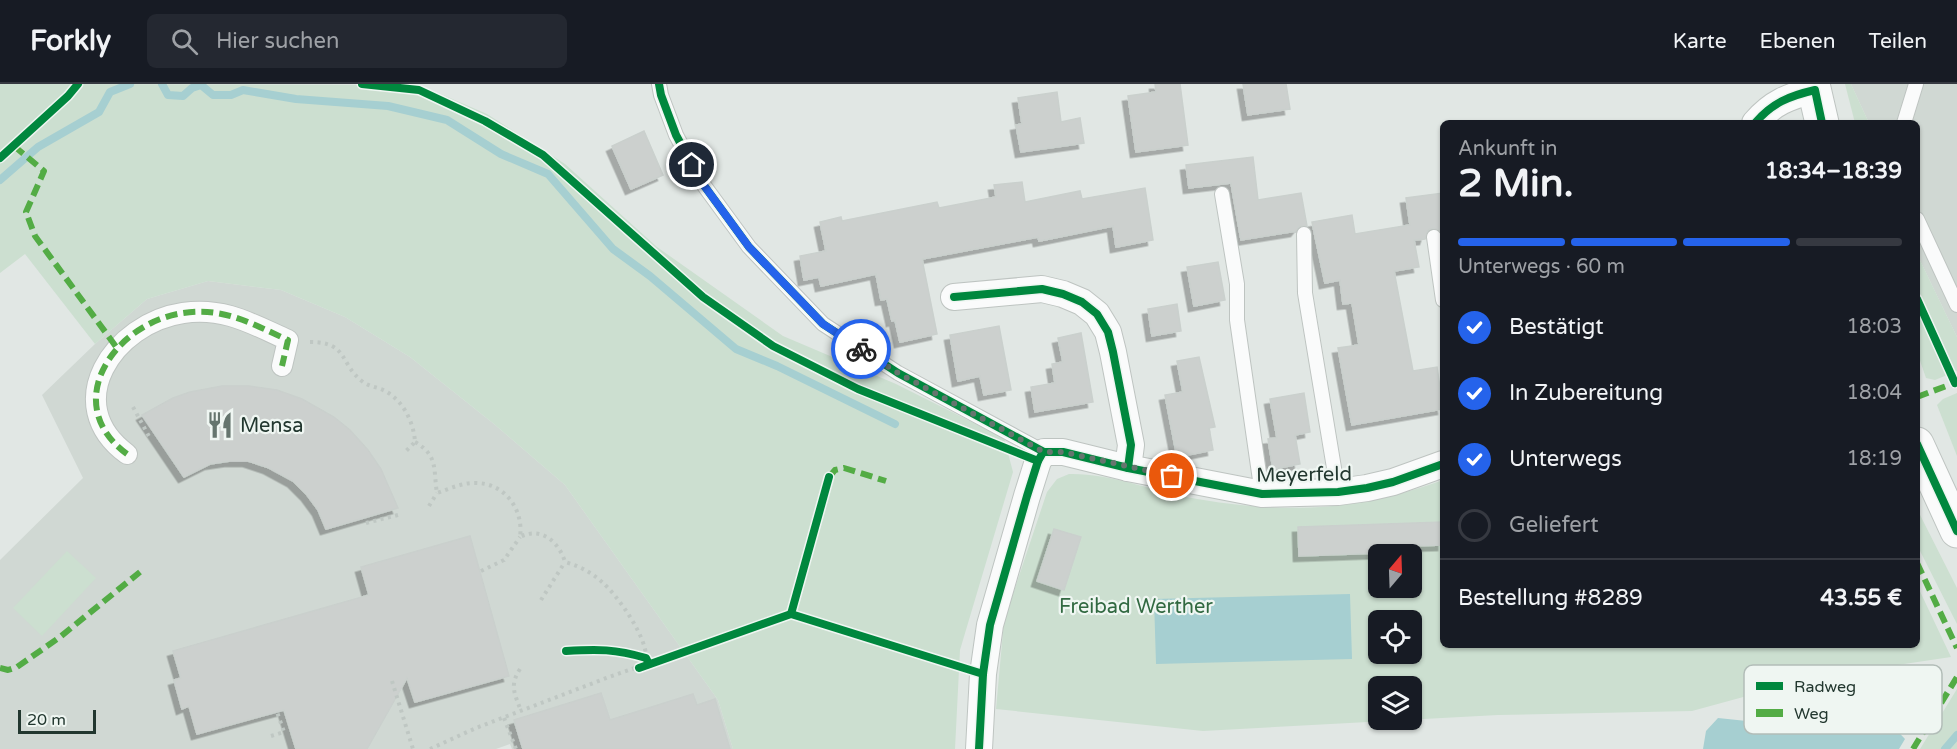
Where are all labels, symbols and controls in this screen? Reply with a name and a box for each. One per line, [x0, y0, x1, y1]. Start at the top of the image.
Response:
search box [147, 14, 567, 68]
text: Forkly [30, 24, 111, 58]
icon: search [168, 25, 201, 58]
text: Hier suchen [216, 28, 339, 54]
text: Karte [1673, 29, 1727, 54]
text: Ebenen [1760, 29, 1836, 54]
text: Teilen [1869, 29, 1927, 54]
text: Ankunft in [1458, 137, 1557, 161]
pin [666, 139, 717, 190]
icon: home [675, 148, 708, 181]
text: 18:34–18:39 [1765, 158, 1902, 184]
text: 2 Min. [1458, 160, 1574, 207]
text: Unterwegs · 60 m [1458, 255, 1625, 279]
icon: check [1458, 311, 1491, 344]
text: Bestätigt [1509, 314, 1604, 340]
text: 18:03 [1847, 315, 1902, 339]
courier [831, 319, 891, 379]
icon: bike [845, 333, 878, 366]
icon: check [1458, 377, 1491, 410]
text: In Zubereitung [1509, 380, 1663, 406]
text: 18:04 [1847, 381, 1902, 405]
restaurant icon: Mensa [205, 410, 235, 440]
place label: Mensa [240, 414, 303, 438]
icon: check [1458, 443, 1491, 476]
text: Unterwegs [1509, 446, 1622, 472]
text: 18:19 [1847, 447, 1902, 471]
pin [1146, 450, 1197, 501]
icon: bag [1155, 459, 1188, 492]
street label: Meyerfeld [1256, 462, 1352, 488]
text: Geliefert [1509, 512, 1599, 538]
north arrow [1368, 544, 1422, 598]
map controls [1368, 544, 1422, 730]
text: Bestellung #8289 [1458, 585, 1643, 611]
text: 43.55 € [1820, 585, 1902, 611]
park label: Freibad Werther [1059, 595, 1213, 619]
button: locate [1368, 610, 1422, 664]
legend [1744, 665, 1942, 734]
button: layers [1368, 676, 1422, 730]
text: Radweg [1794, 677, 1856, 697]
text: Weg [1794, 704, 1829, 724]
scale bar [18, 707, 96, 734]
text: 20 m [27, 710, 66, 730]

